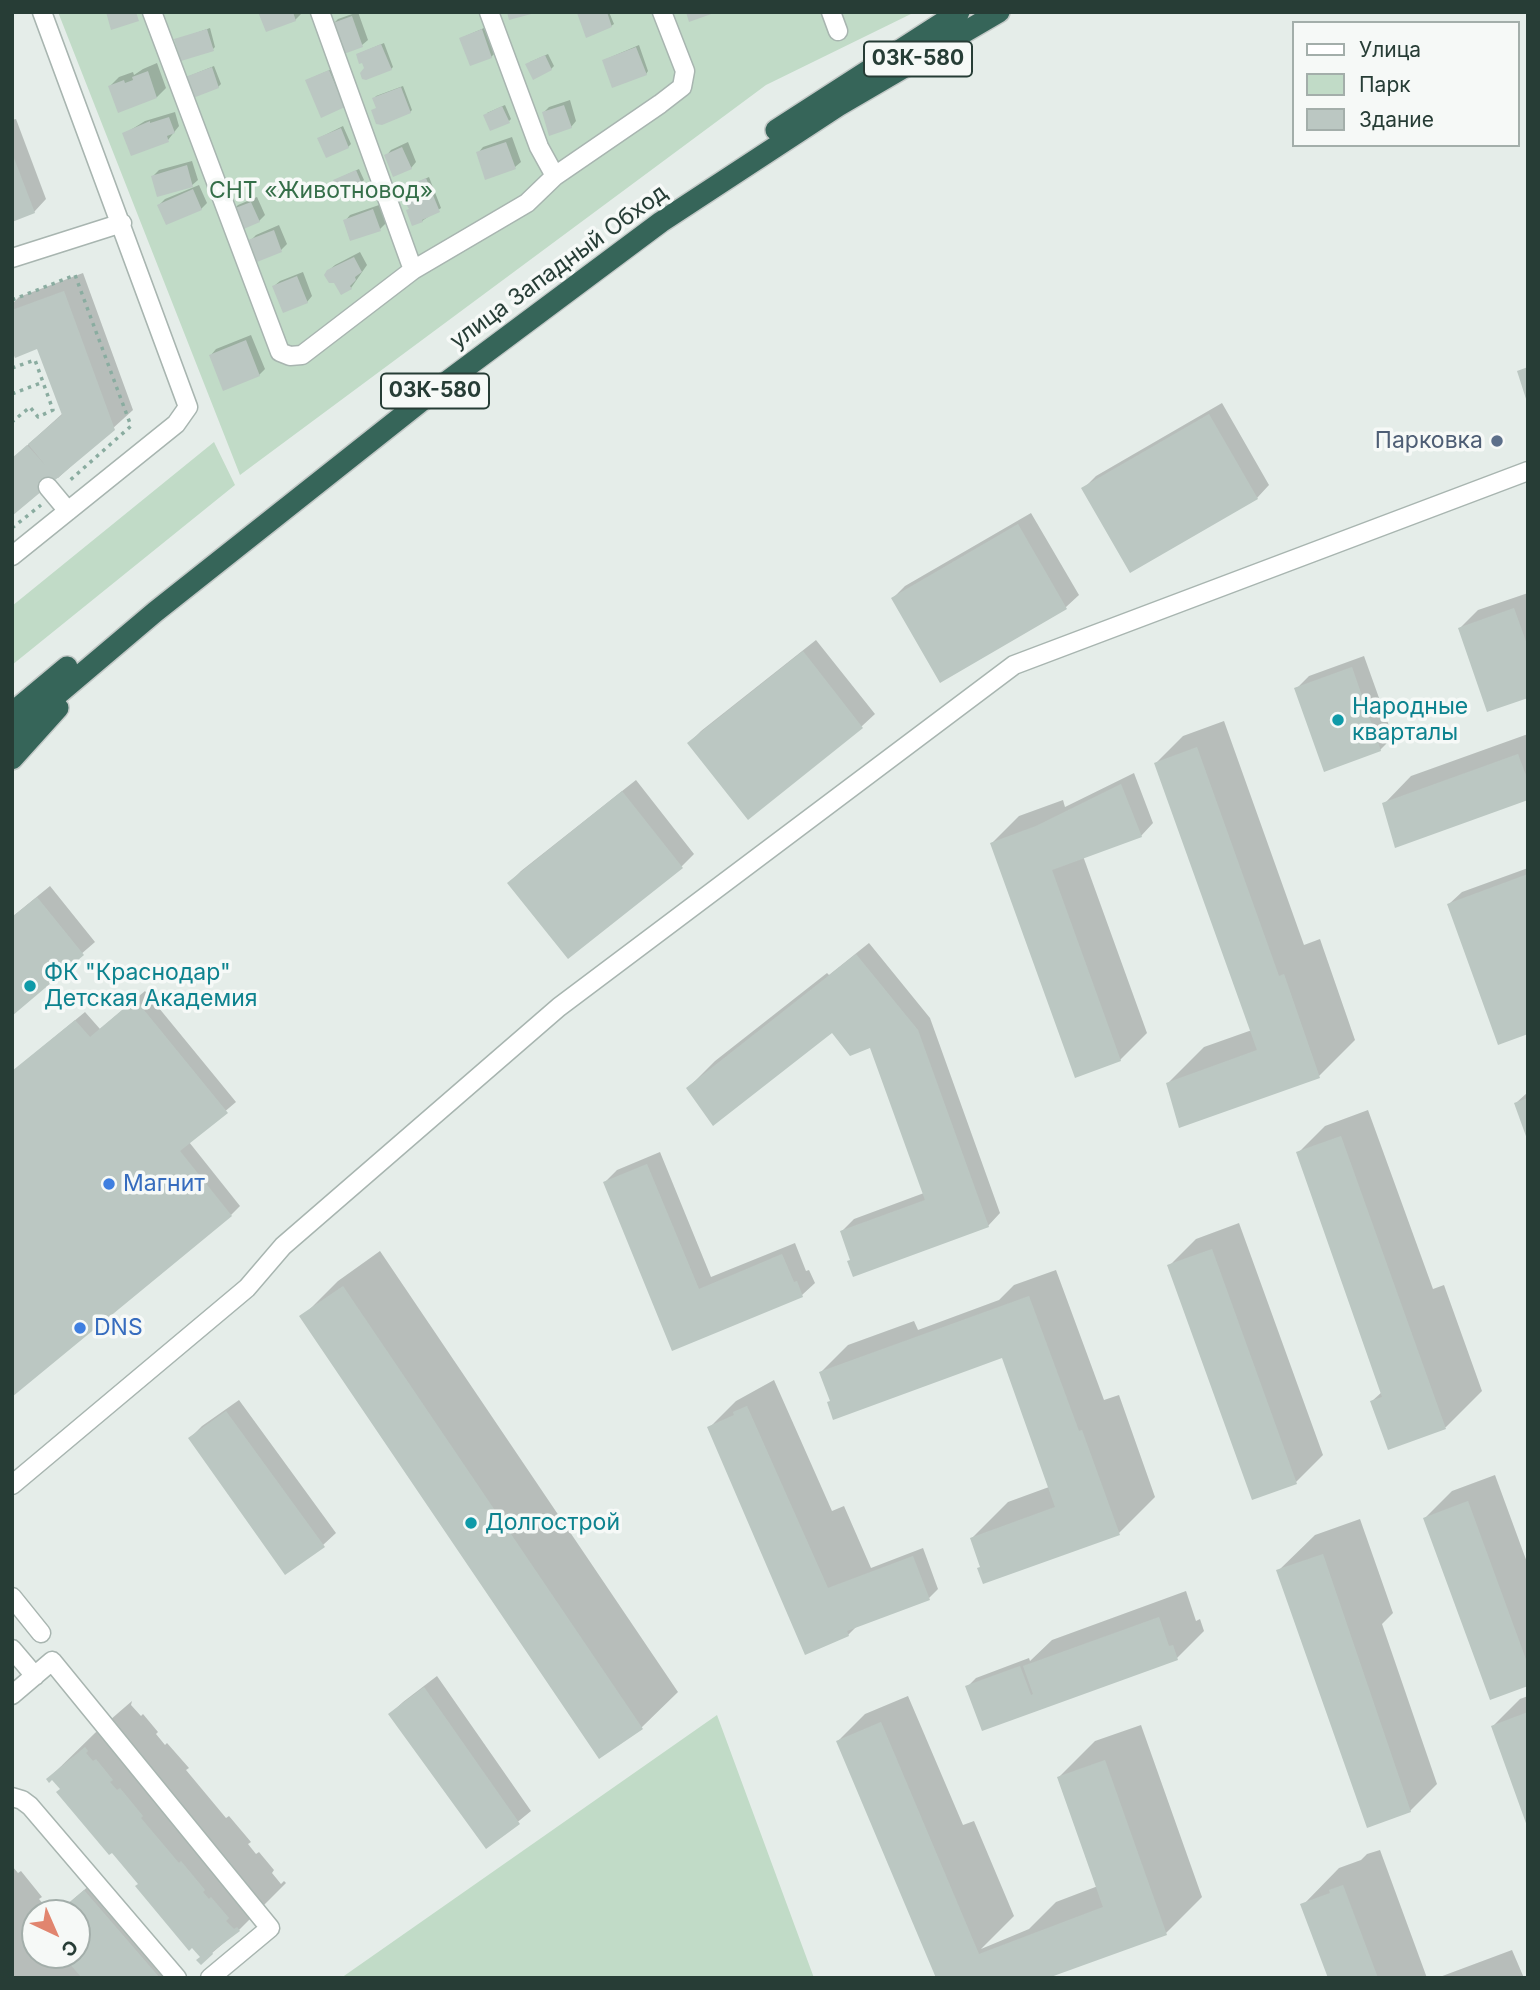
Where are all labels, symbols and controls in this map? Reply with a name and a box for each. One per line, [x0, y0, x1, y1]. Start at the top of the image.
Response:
legend [1292, 21, 1519, 147]
text: Улица [1359, 37, 1421, 62]
road number: 03К-580 [864, 42, 972, 76]
text: Парк [1359, 72, 1411, 97]
text: Здание [1359, 107, 1434, 132]
park label: СНТ «Животновод» [209, 177, 433, 205]
street label: улица Западный Обход [445, 179, 673, 355]
road number: 03К-580 [381, 374, 489, 408]
place label: Парковка [1375, 427, 1483, 455]
marker: Парковка [1489, 433, 1505, 449]
place label: Народные кварталы [1352, 693, 1468, 747]
marker: Народные кварталы [1330, 712, 1346, 728]
place label: ФК "Краснодар" Детская Академия [44, 959, 257, 1013]
marker: ФК "Краснодар" Детская Академия [22, 978, 38, 994]
place label: Магнит [123, 1170, 205, 1198]
marker: Магнит [101, 1176, 117, 1192]
place label: DNS [94, 1314, 143, 1342]
marker: DNS [72, 1320, 88, 1336]
place label: Долгострой [485, 1509, 620, 1537]
marker: Долгострой [463, 1515, 479, 1531]
north arrow [21, 1899, 91, 1969]
text: С [56, 1935, 83, 1961]

